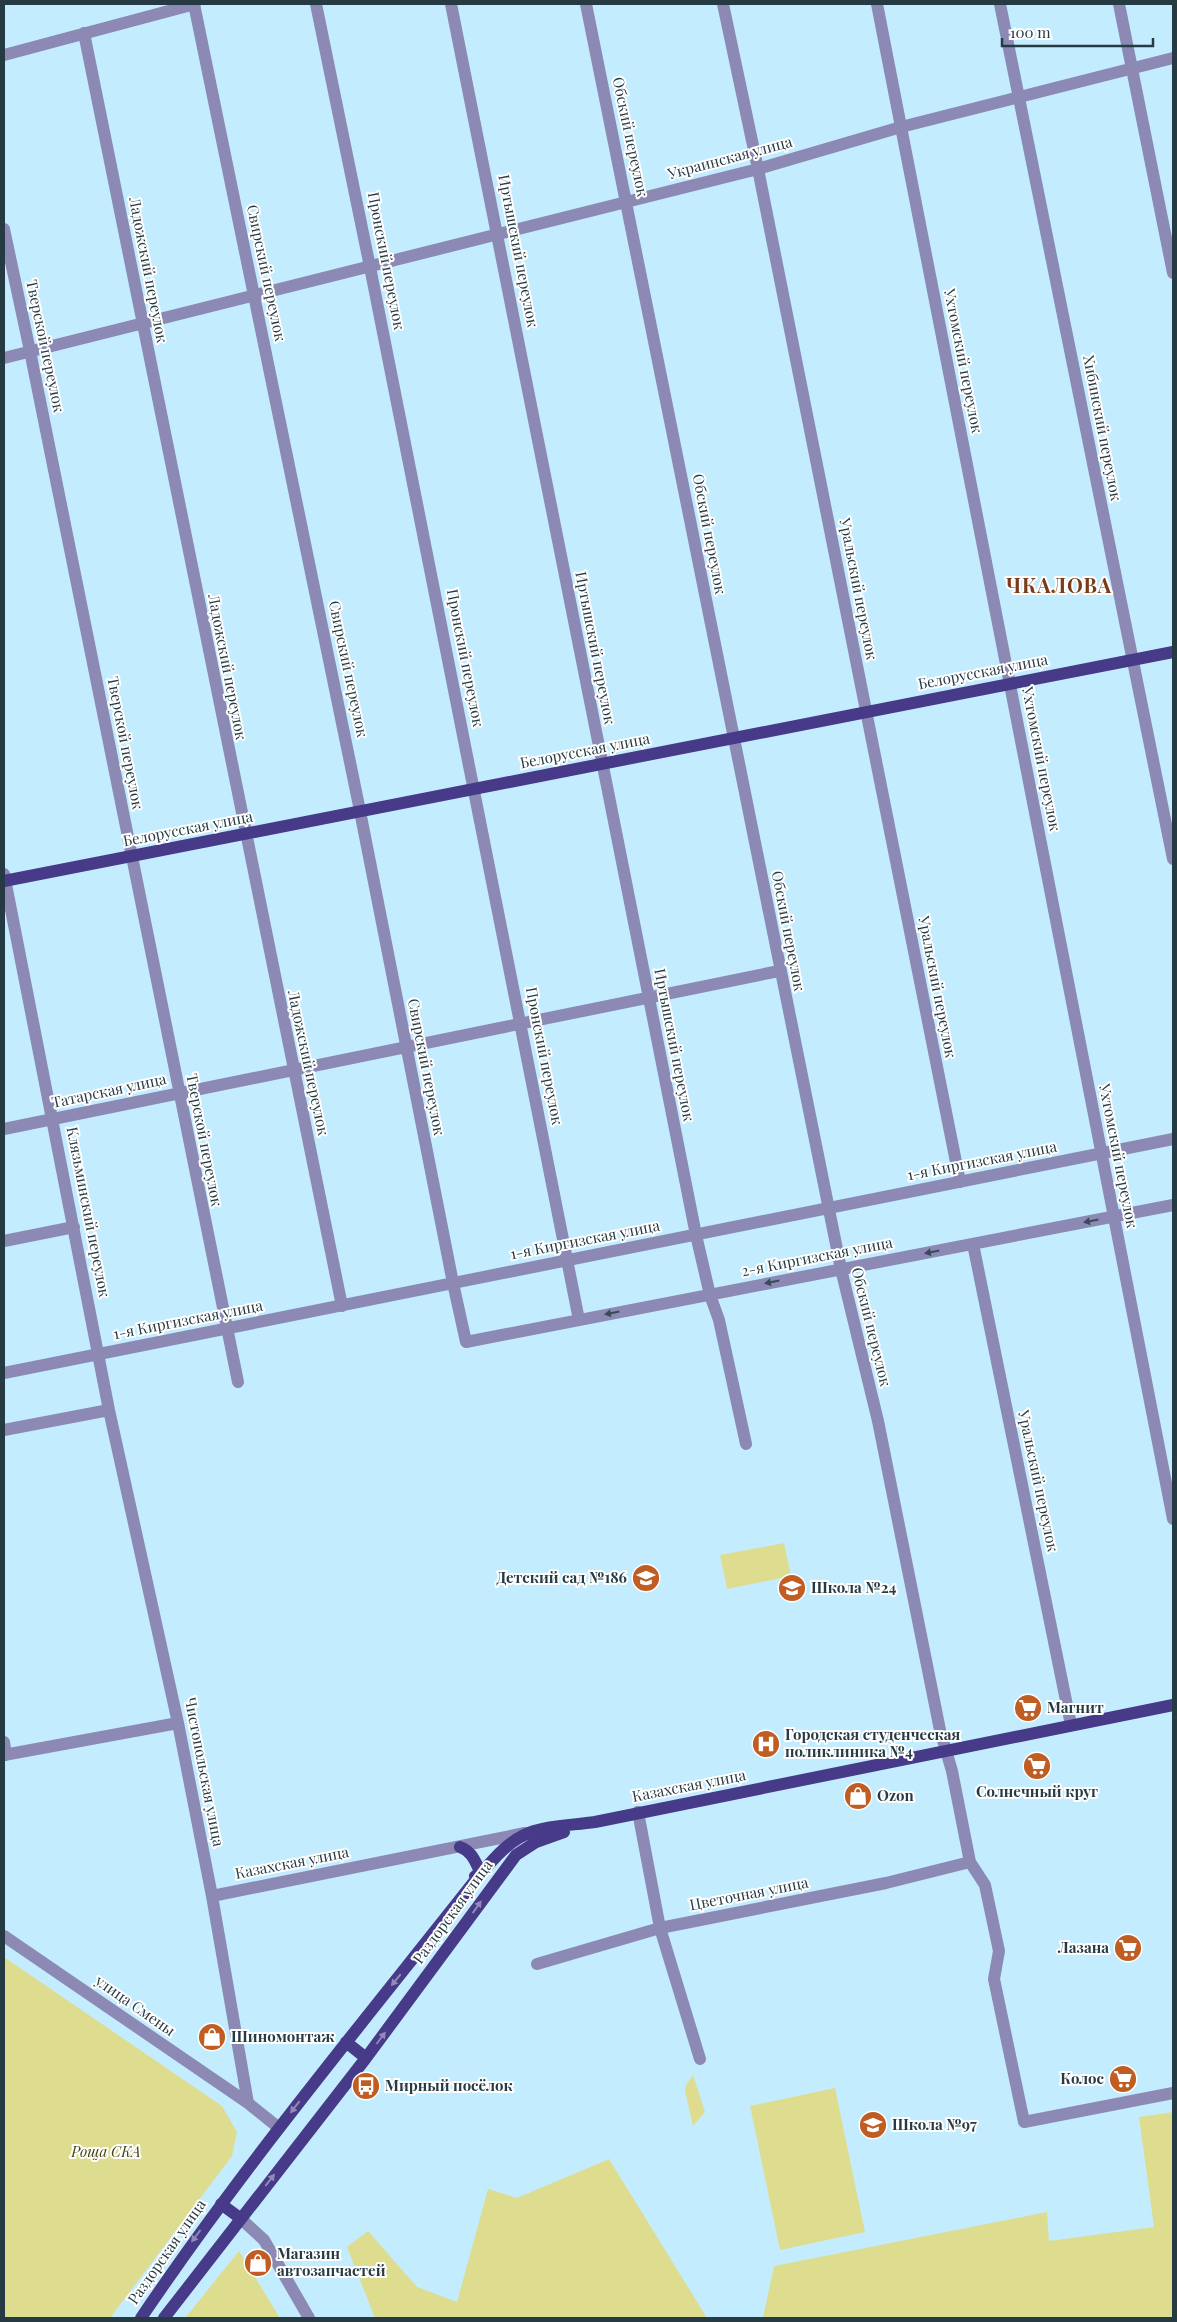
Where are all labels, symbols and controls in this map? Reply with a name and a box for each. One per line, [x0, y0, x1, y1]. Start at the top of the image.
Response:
scale bar [1002, 15, 1153, 47]
text: 100 m [1010, 22, 1051, 42]
street label: Обский переулок [609, 75, 654, 199]
street label: Украинская улица [664, 131, 795, 184]
street label: Иртышский переулок [494, 173, 544, 329]
street label: Пронский переулок [364, 190, 410, 332]
street label: Ладожский переулок [125, 194, 173, 345]
street label: Свирский переулок [243, 203, 291, 343]
street label: Тверской переулок [22, 278, 70, 414]
street label: Ухтомский переулок [940, 286, 988, 435]
street label: Хибинский переулок [1079, 353, 1127, 503]
street label: Обский переулок [689, 472, 732, 596]
street label: Уральский переулок [835, 515, 883, 662]
street label: Иртышский переулок [571, 570, 621, 726]
district label: ЧКАЛОВА [1006, 571, 1112, 598]
street label: Пронский переулок [443, 587, 489, 729]
street label: Ладожский переулок [204, 591, 252, 742]
street label: Свирский переулок [325, 599, 373, 739]
street label: Белорусская улица [916, 649, 1050, 693]
street label: Тверской переулок [103, 675, 149, 811]
street label: Ухтомский переулок [1018, 684, 1066, 833]
street label: Белорусская улица [518, 728, 652, 772]
street label: Белорусская улица [121, 806, 255, 850]
street label: Обский переулок [768, 869, 811, 993]
street label: Уральский переулок [914, 913, 962, 1060]
street label: Иртышский переулок [650, 967, 700, 1123]
street label: Пронский переулок [522, 985, 568, 1127]
street label: Ладожский переулок [284, 987, 334, 1138]
street label: Свирский переулок [404, 997, 450, 1137]
street label: Татарская улица [50, 1068, 168, 1112]
street label: Тверской переулок [182, 1072, 228, 1208]
street label: Ухтомский переулок [1095, 1081, 1143, 1230]
street label: Клязьминский переулок [63, 1125, 115, 1299]
street label: 1-я Киргизская улица [905, 1136, 1059, 1184]
street label: 1-я Киргизская улица [508, 1215, 662, 1263]
one-way arrow [1083, 1217, 1099, 1225]
street label: 2-я Киргизская улица [739, 1231, 895, 1281]
one-way arrow [923, 1248, 939, 1256]
street label: Обский переулок [848, 1265, 897, 1389]
one-way arrow [764, 1279, 780, 1287]
street label: 1-я Киргизская улица [111, 1295, 265, 1343]
one-way arrow [604, 1310, 620, 1318]
street label: Уральский переулок [1014, 1407, 1064, 1554]
school or university icon: Детский сад №186 [631, 1563, 661, 1593]
place label: Детский сад №186 [497, 1567, 627, 1587]
school or university icon: Школа №24 [777, 1573, 807, 1603]
place label: Школа №24 [811, 1577, 897, 1597]
supermarket icon: Магнит [1013, 1693, 1043, 1723]
street label: Чистопольская улица [181, 1696, 229, 1849]
place label: Магнит [1047, 1697, 1104, 1717]
place label: Городская студенческая поликлиника №4 [785, 1724, 961, 1761]
hospital icon: Городская студенческая поликлиника №4 [751, 1729, 781, 1759]
supermarket icon: Солнечный круг [1022, 1751, 1052, 1781]
street label: Казахская улица [630, 1764, 748, 1806]
shop icon: Ozon [843, 1781, 873, 1811]
place label: Солнечный круг [976, 1781, 1098, 1801]
place label: Ozon [877, 1785, 914, 1805]
street label: Казахская улица [233, 1841, 351, 1883]
street label: Раздорская улица [408, 1855, 497, 1967]
street label: Цветочная улица [688, 1872, 810, 1914]
one-way arrow [472, 1900, 482, 1914]
supermarket icon: Лазана [1113, 1933, 1143, 1963]
place label: Лазана [1057, 1937, 1109, 1957]
street label: улица Смены [91, 1970, 180, 2040]
one-way arrow [391, 1973, 401, 1987]
shop icon: Шиномонтаж [197, 2022, 227, 2052]
place label: Шиномонтаж [231, 2026, 335, 2046]
one-way arrow [376, 2031, 386, 2045]
supermarket icon: Колос [1108, 2064, 1138, 2094]
place label: Колос [1060, 2068, 1105, 2088]
bus stop icon: Мирный посёлок [351, 2071, 381, 2101]
place label: Мирный посёлок [385, 2075, 514, 2095]
one-way arrow [290, 2100, 301, 2113]
school or university icon: Школа №97 [858, 2110, 888, 2140]
place label: Школа №97 [892, 2114, 977, 2134]
park label: Роща СКА [70, 2141, 141, 2161]
one-way arrow [265, 2174, 276, 2187]
street label: Раздорская улица [123, 2195, 210, 2308]
one-way arrow [191, 2229, 202, 2242]
place label: Магазин автозапчастей [277, 2243, 386, 2280]
shop icon: Магазин автозапчастей [243, 2248, 273, 2278]

